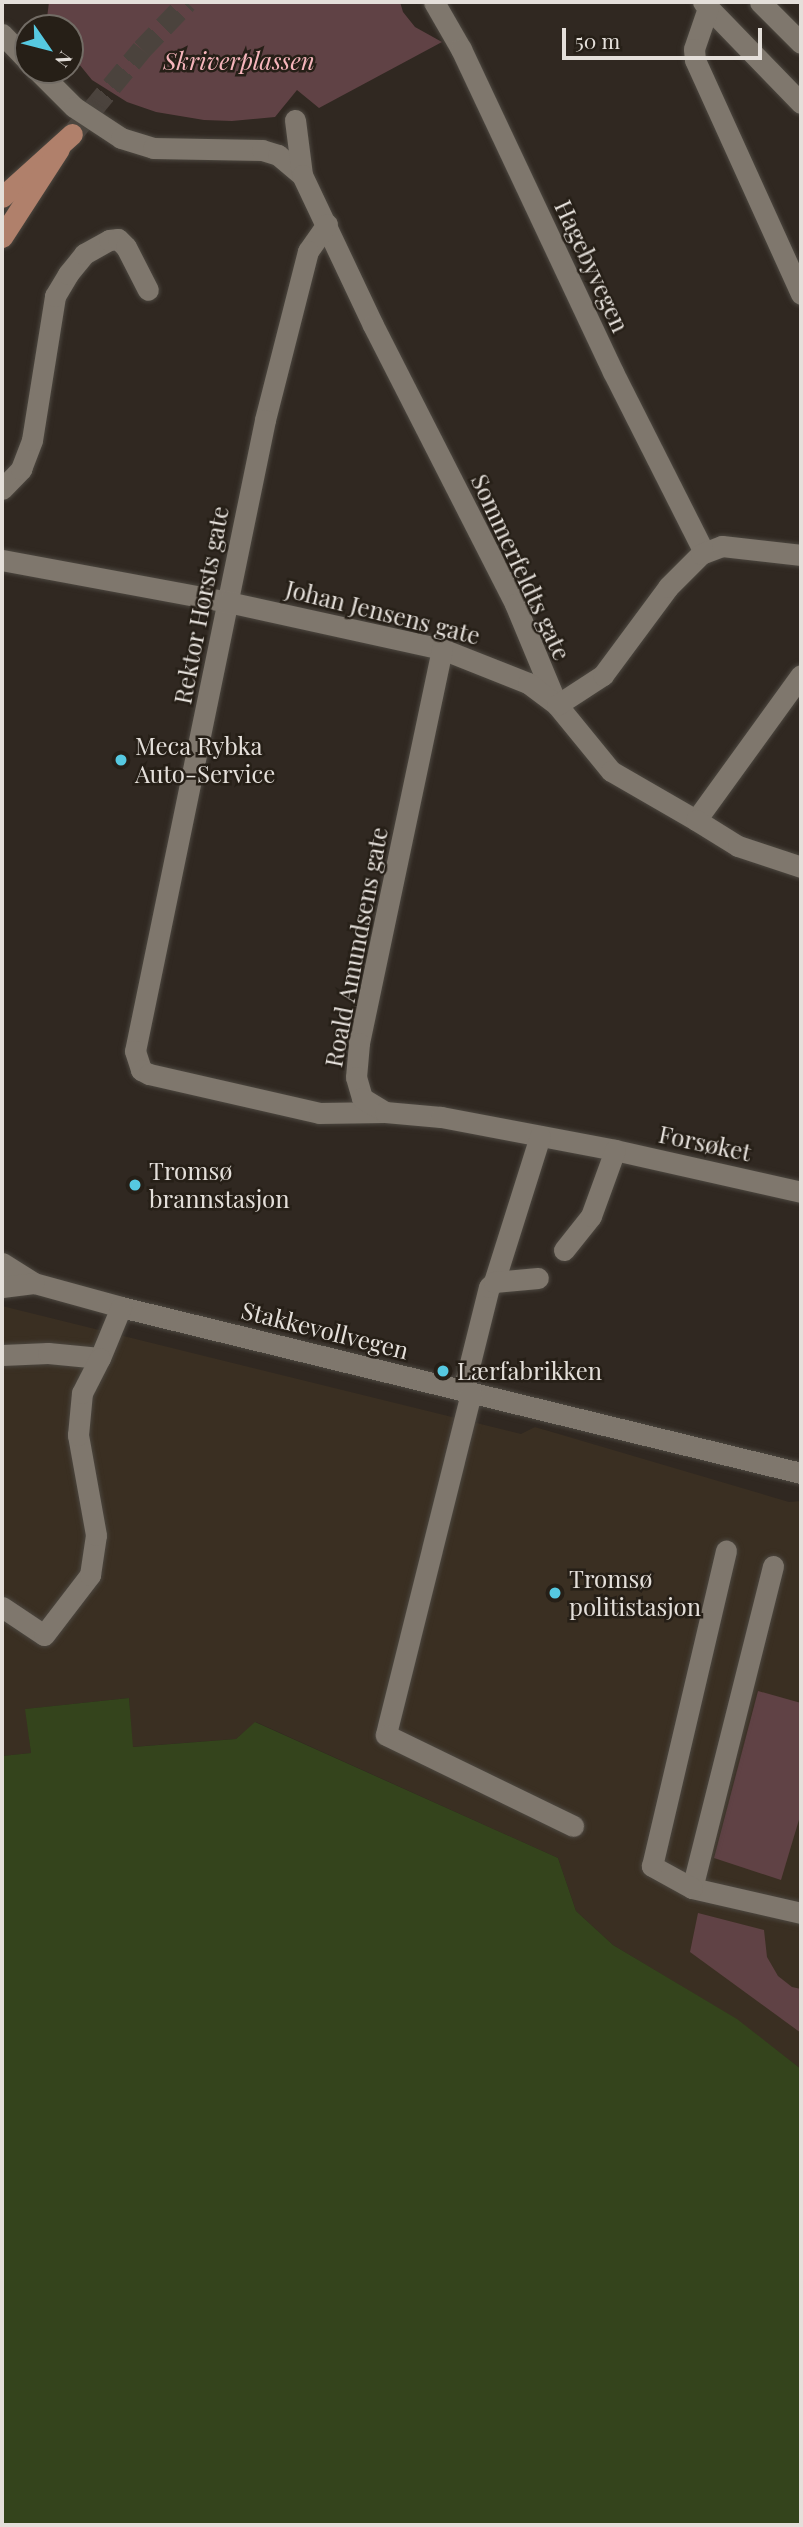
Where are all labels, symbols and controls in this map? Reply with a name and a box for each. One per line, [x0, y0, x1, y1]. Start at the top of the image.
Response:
north arrow [14, 14, 84, 84]
scale bar [565, 14, 764, 58]
text: 50 m [575, 26, 620, 54]
text: N [50, 47, 79, 73]
park label: Skriverplassen [163, 47, 315, 75]
street label: Hagebyvegen [549, 195, 635, 337]
street label: Sommerfeldts gate [465, 469, 577, 665]
street label: Rektor Horsts gate [168, 503, 234, 707]
street label: Johan Jensens gate [283, 574, 483, 650]
place label: Meca Rybka Auto-Service [135, 732, 275, 788]
marker: Meca Rybka Auto-Service [113, 752, 129, 768]
street label: Roald Amundsens gate [319, 824, 393, 1070]
street label: Forsøket [656, 1119, 754, 1167]
place label: Tromsø brannstasjon [149, 1157, 290, 1213]
marker: Tromsø brannstasjon [127, 1177, 143, 1193]
street label: Stakkevollvegen [238, 1295, 412, 1365]
place label: Lærfabrikken [457, 1357, 602, 1385]
marker: Lærfabrikken [435, 1363, 451, 1379]
place label: Tromsø politistasjon [569, 1565, 701, 1621]
marker: Tromsø politistasjon [547, 1585, 563, 1601]

